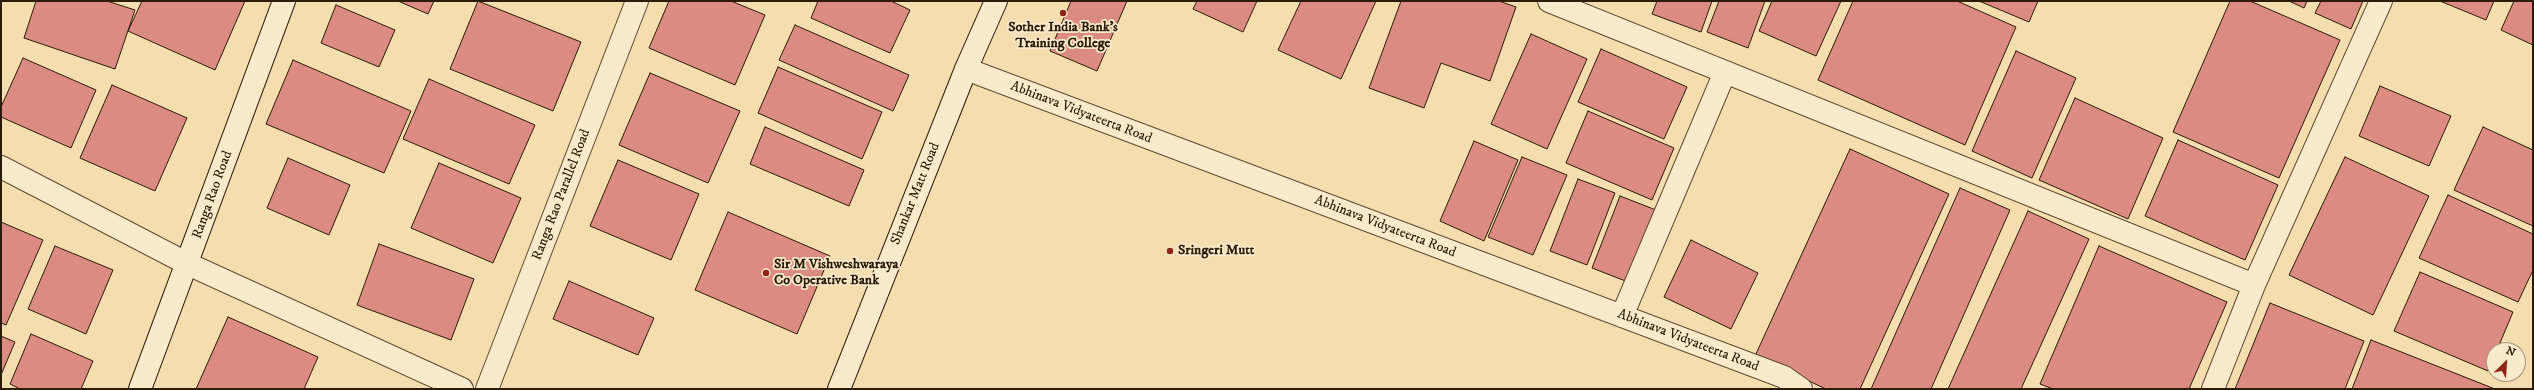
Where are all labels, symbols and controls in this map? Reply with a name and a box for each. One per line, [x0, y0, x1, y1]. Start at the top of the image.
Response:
marker: Sother India Bank's Training College [1058, 8, 1068, 18]
place label: Sother India Bank's Training College [1008, 20, 1118, 52]
street label: Abhinava Vidyateerta Road [1008, 78, 1154, 148]
street label: Ranga Rao Parallel Road [529, 127, 595, 263]
street label: Shankar Matt Road [888, 140, 944, 248]
street label: Ranga Rao Road [189, 149, 237, 241]
street label: Abhinava Vidyateerta Road [1312, 192, 1458, 262]
place label: Sringeri Mutt [1178, 243, 1254, 259]
marker: Sringeri Mutt [1165, 246, 1175, 256]
place label: Sir M Vishweshwaraya Co Operative Bank [774, 257, 898, 290]
marker: Sir M Vishweshwaraya Co Operative Bank [761, 268, 771, 278]
street label: Abhinava Vidyateerta Road [1615, 306, 1761, 376]
north arrow [2486, 342, 2526, 382]
text: N [2504, 344, 2518, 360]

